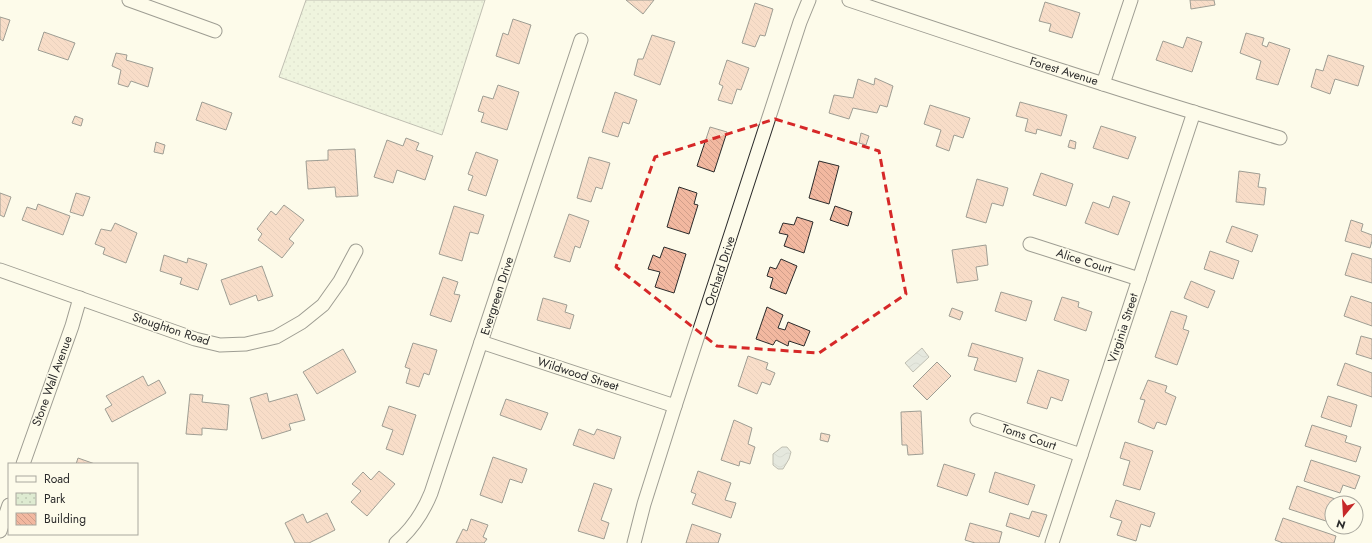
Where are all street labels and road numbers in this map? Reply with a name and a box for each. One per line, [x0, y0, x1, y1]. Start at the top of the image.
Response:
street label: Forest Avenue [1027, 52, 1101, 90]
street label: Orchard Drive [700, 234, 740, 308]
street label: Alice Court [1054, 244, 1114, 278]
street label: Evergreen Drive [476, 254, 518, 338]
street label: Virginia Street [1103, 291, 1143, 365]
street label: Stoughton Road [130, 308, 212, 350]
street label: Stone Wall Avenue [27, 333, 77, 429]
street label: Wildwood Street [535, 352, 621, 396]
street label: Toms Court [999, 419, 1059, 455]

